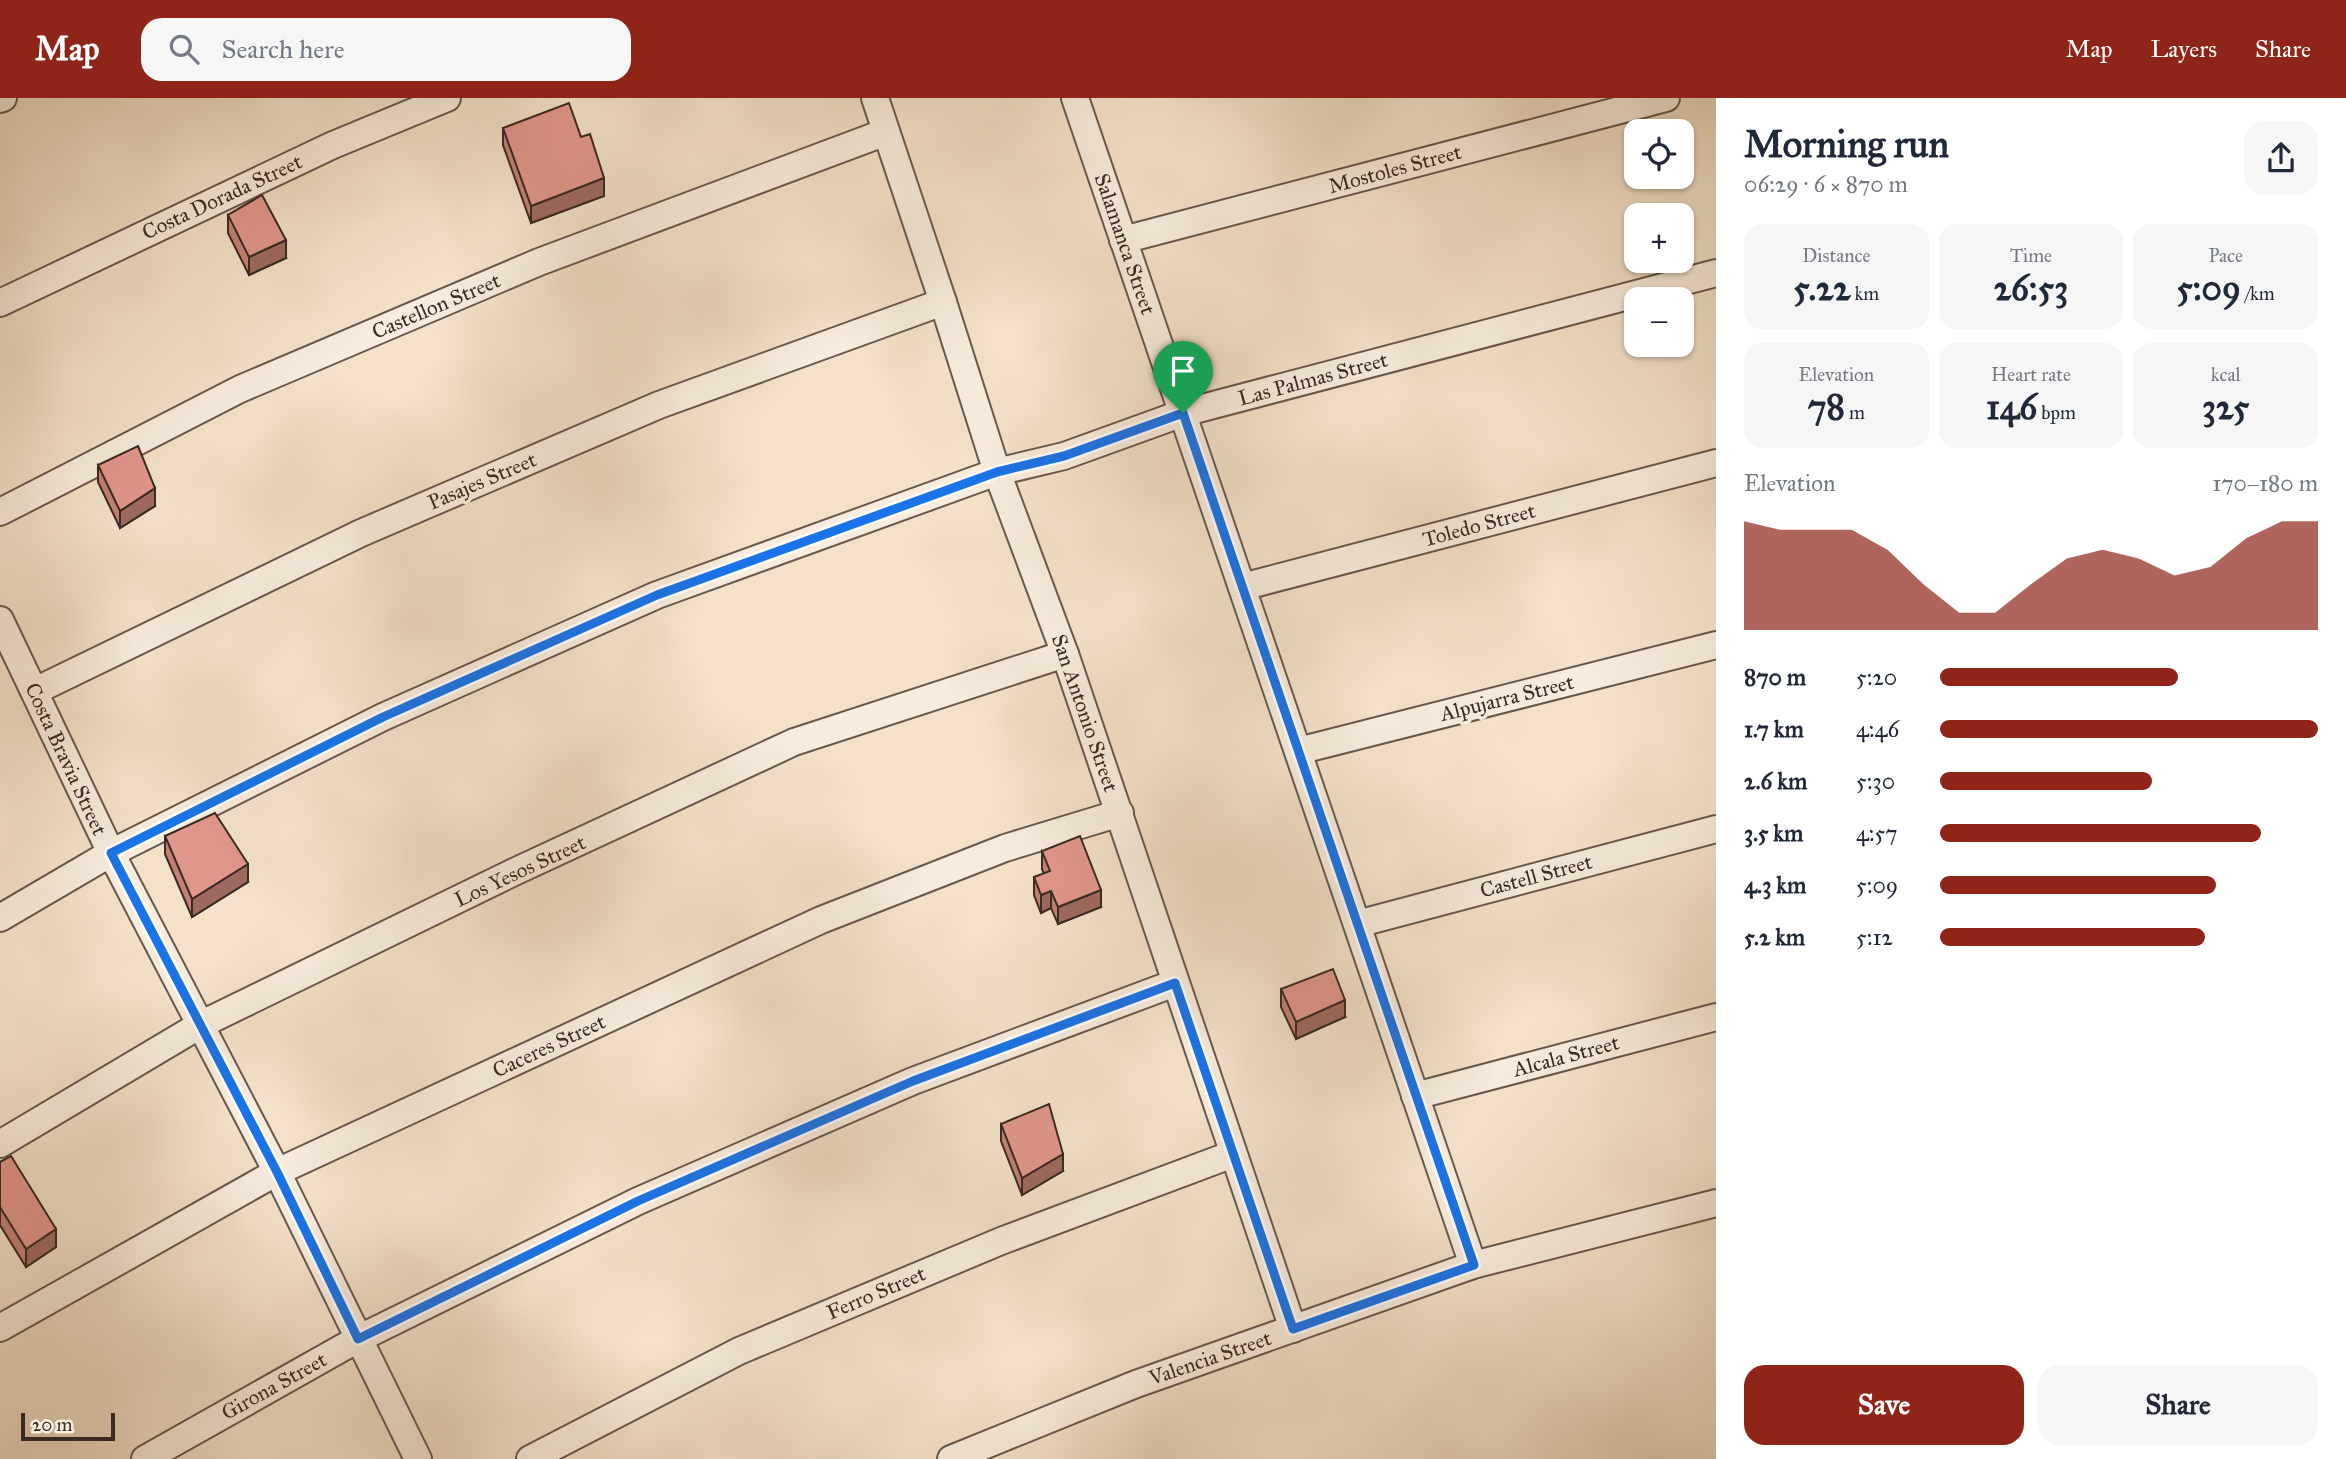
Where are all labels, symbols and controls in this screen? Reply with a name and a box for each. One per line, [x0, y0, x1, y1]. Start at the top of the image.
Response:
search box [141, 18, 631, 81]
text: Map [35, 29, 99, 69]
icon: search [165, 30, 203, 68]
text: Search here [221, 33, 345, 65]
text: Map [2066, 34, 2113, 64]
text: Layers [2151, 34, 2217, 64]
text: Share [2255, 34, 2311, 64]
map controls [1624, 119, 1694, 357]
button: locate [1624, 119, 1694, 189]
text: Morning run [1744, 121, 1949, 167]
button: share [2244, 121, 2318, 195]
street label: Mostoles Street [1326, 139, 1465, 199]
street label: Costa Dorada Street [138, 148, 307, 245]
street label: Salamanca Street [1089, 170, 1162, 319]
text: 06:29 · 6 × 870 m [1744, 170, 1908, 198]
button: + [1624, 203, 1694, 273]
text: Distance [1802, 244, 1870, 267]
text: Time [2010, 244, 2052, 267]
text: Pace [2208, 244, 2243, 267]
street label: Castellon Street [368, 267, 505, 345]
text: 5.22 [1793, 267, 1850, 310]
text: 26:53 [1994, 267, 2068, 310]
text: 5:09 [2177, 267, 2241, 310]
text: km [1850, 282, 1879, 305]
text: /km [2241, 282, 2275, 305]
button: − [1624, 287, 1694, 357]
pin [1153, 341, 1213, 413]
street label: Las Palmas Street [1235, 346, 1391, 411]
icon: arrive [1164, 352, 1202, 390]
text: Elevation [1799, 363, 1874, 386]
text: Heart rate [1991, 363, 2071, 386]
text: kcal [2211, 363, 2241, 386]
text: 78 [1808, 386, 1845, 429]
text: 146 [1986, 386, 2037, 429]
text: 325 [2202, 386, 2249, 429]
text: m [1845, 401, 1865, 424]
text: bpm [2037, 401, 2076, 424]
street label: Pasajes Street [424, 446, 541, 515]
text: Elevation [1744, 469, 1835, 497]
text: 170–180 m [2212, 469, 2318, 497]
street label: Toledo Street [1420, 497, 1539, 553]
street label: San Antonio Street [1046, 631, 1124, 796]
text: 870 m [1744, 663, 1806, 691]
text: 5:20 [1856, 663, 1897, 691]
street label: Alpujarra Street [1437, 669, 1577, 727]
street label: Costa Bravia Street [19, 679, 113, 840]
text: 1.7 km [1744, 715, 1804, 743]
text: 4:46 [1856, 715, 1899, 743]
text: 2.6 km [1744, 767, 1807, 795]
text: 5:30 [1856, 767, 1895, 795]
text: 3.5 km [1744, 819, 1803, 847]
text: 4:57 [1856, 819, 1898, 847]
street label: Los Yesos Street [450, 829, 590, 913]
street label: Castell Street [1477, 848, 1595, 903]
text: 4.3 km [1744, 871, 1806, 899]
text: 5:09 [1856, 871, 1898, 899]
text: 5.2 km [1744, 923, 1805, 951]
text: 5:12 [1856, 923, 1893, 951]
street label: Caceres Street [488, 1008, 610, 1083]
street label: Alcala Street [1509, 1029, 1622, 1083]
street label: Ferro Street [823, 1260, 930, 1325]
street label: Valencia Street [1144, 1325, 1275, 1391]
street label: Girona Street [217, 1346, 332, 1426]
button: Save [1744, 1365, 2024, 1445]
button: Share [2038, 1365, 2318, 1445]
scale bar [21, 1410, 116, 1442]
text: 20 m [32, 1413, 73, 1436]

